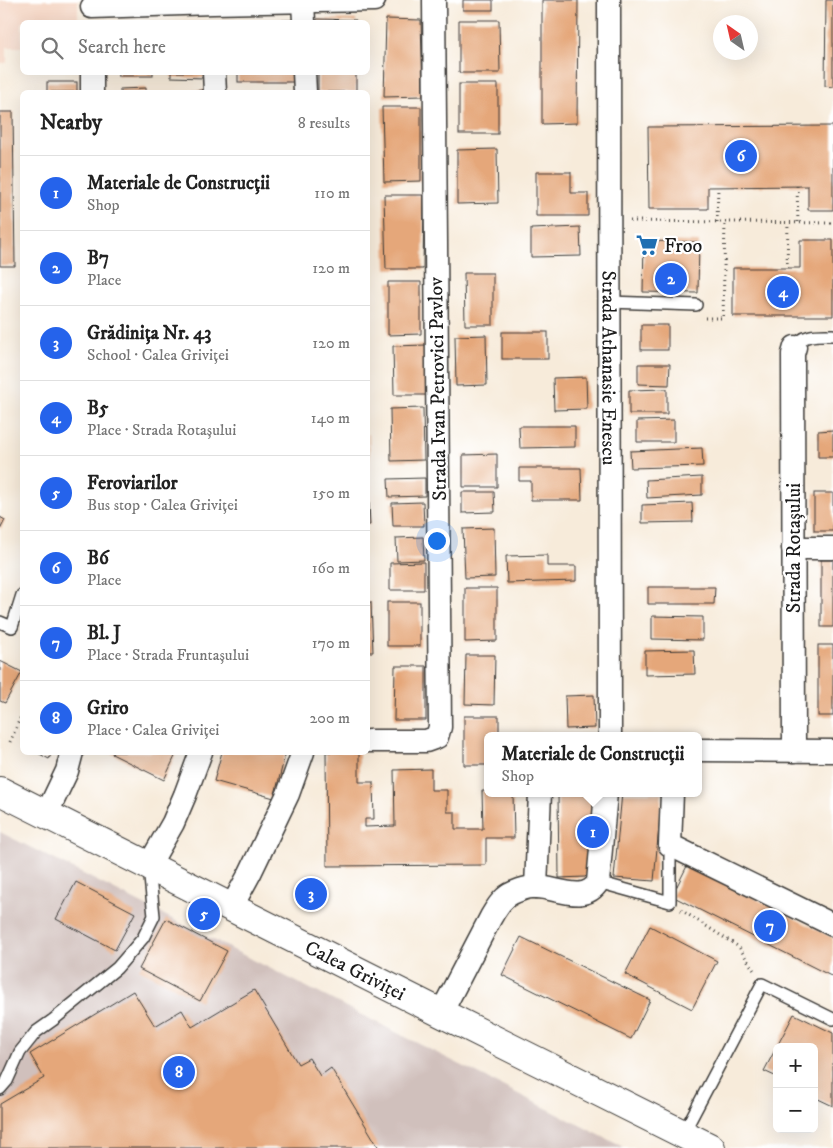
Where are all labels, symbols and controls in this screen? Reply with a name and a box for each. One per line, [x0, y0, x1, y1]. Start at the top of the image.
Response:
north arrow [713, 15, 758, 60]
search box [20, 20, 370, 75]
icon: search [38, 34, 66, 62]
text: Search here [78, 36, 166, 59]
text: Nearby [40, 110, 102, 136]
text: 8 results [298, 113, 350, 133]
pin: 6 [725, 137, 757, 175]
text: Materiale de Construcții [87, 172, 270, 195]
text: 1 [53, 183, 59, 203]
text: 110 m [314, 183, 350, 203]
text: Shop [87, 195, 120, 215]
supermarket icon: Froo [634, 232, 660, 258]
place label: Froo [664, 234, 702, 259]
text: B7 [87, 247, 109, 270]
text: 2 [52, 258, 60, 278]
text: 120 m [312, 258, 350, 278]
pin: 2 [655, 260, 687, 298]
text: Place [87, 270, 121, 290]
street label: Strada Athanasie Enescu [595, 270, 621, 466]
pin: 4 [767, 273, 799, 311]
street label: Strada Ivan Petrovici Pavlov [424, 277, 453, 501]
text: Grădinița Nr. 43 [87, 322, 211, 345]
text: 3 [53, 333, 59, 353]
text: 120 m [312, 333, 350, 353]
text: School · Calea Griviței [87, 345, 229, 365]
text: B5 [87, 397, 108, 420]
text: 4 [51, 408, 61, 428]
text: 140 m [311, 408, 350, 428]
text: Place · Strada Rotașului [87, 420, 236, 440]
text: Feroviarilor [87, 472, 178, 495]
text: 5 [52, 483, 60, 503]
text: 150 m [312, 483, 350, 503]
street label: Strada Rotașului [782, 483, 807, 613]
text: Bus stop · Calea Griviței [87, 495, 238, 515]
your location [424, 528, 450, 554]
text: B6 [87, 547, 109, 570]
text: 6 [52, 558, 60, 578]
text: 160 m [312, 558, 350, 578]
text: Place [87, 570, 121, 590]
text: Bl. J [87, 622, 121, 645]
text: 7 [52, 633, 60, 653]
text: 170 m [312, 633, 350, 653]
text: Place · Strada Fruntașului [87, 645, 249, 665]
text: Griro [87, 697, 129, 720]
text: 8 [52, 708, 60, 728]
text: 200 m [309, 708, 350, 728]
text: Place · Calea Griviței [87, 720, 219, 740]
popup [484, 732, 702, 797]
text: Materiale de Construcții [502, 743, 684, 766]
text: Shop [502, 766, 534, 786]
pin: 1 [577, 813, 609, 851]
pin: 3 [295, 875, 327, 913]
pin: 5 [188, 895, 220, 933]
pin: 7 [754, 907, 786, 945]
street label: Calea Griviței [300, 936, 409, 1007]
map controls [773, 1043, 818, 1133]
button: + [773, 1043, 818, 1088]
pin: 8 [163, 1053, 195, 1091]
button: − [773, 1088, 818, 1133]

